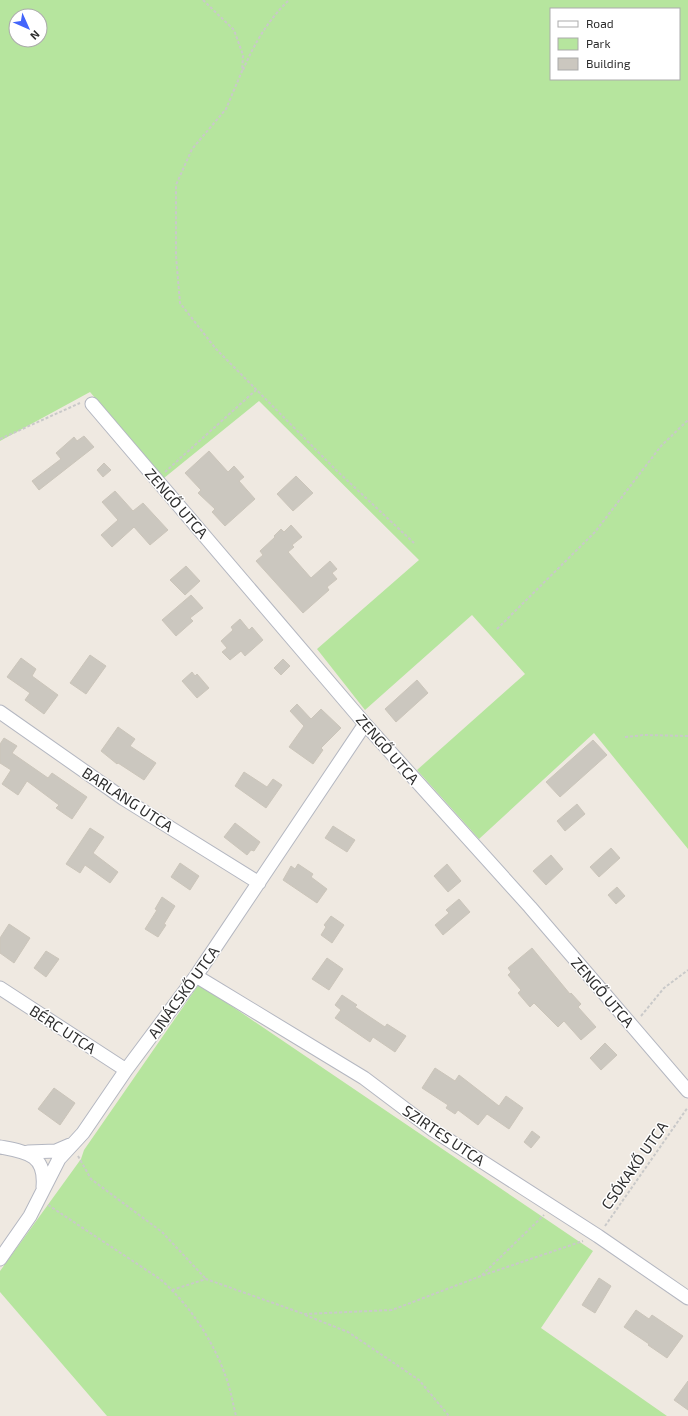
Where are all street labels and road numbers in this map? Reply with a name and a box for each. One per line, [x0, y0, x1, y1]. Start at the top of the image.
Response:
street label: ZENGŐ UTCA [142, 464, 213, 542]
street label: ZENGŐ UTCA [353, 710, 424, 788]
street label: BARLANG UTCA [79, 763, 177, 835]
street label: AJNÁCSKŐ UTCA [144, 942, 223, 1042]
street label: ZENGŐ UTCA [568, 953, 639, 1031]
street label: BÉRC UTCA [27, 1001, 100, 1057]
street label: SZIRTES UTCA [400, 1101, 489, 1169]
street label: CSÓKAKŐ UTCA [597, 1117, 671, 1213]

